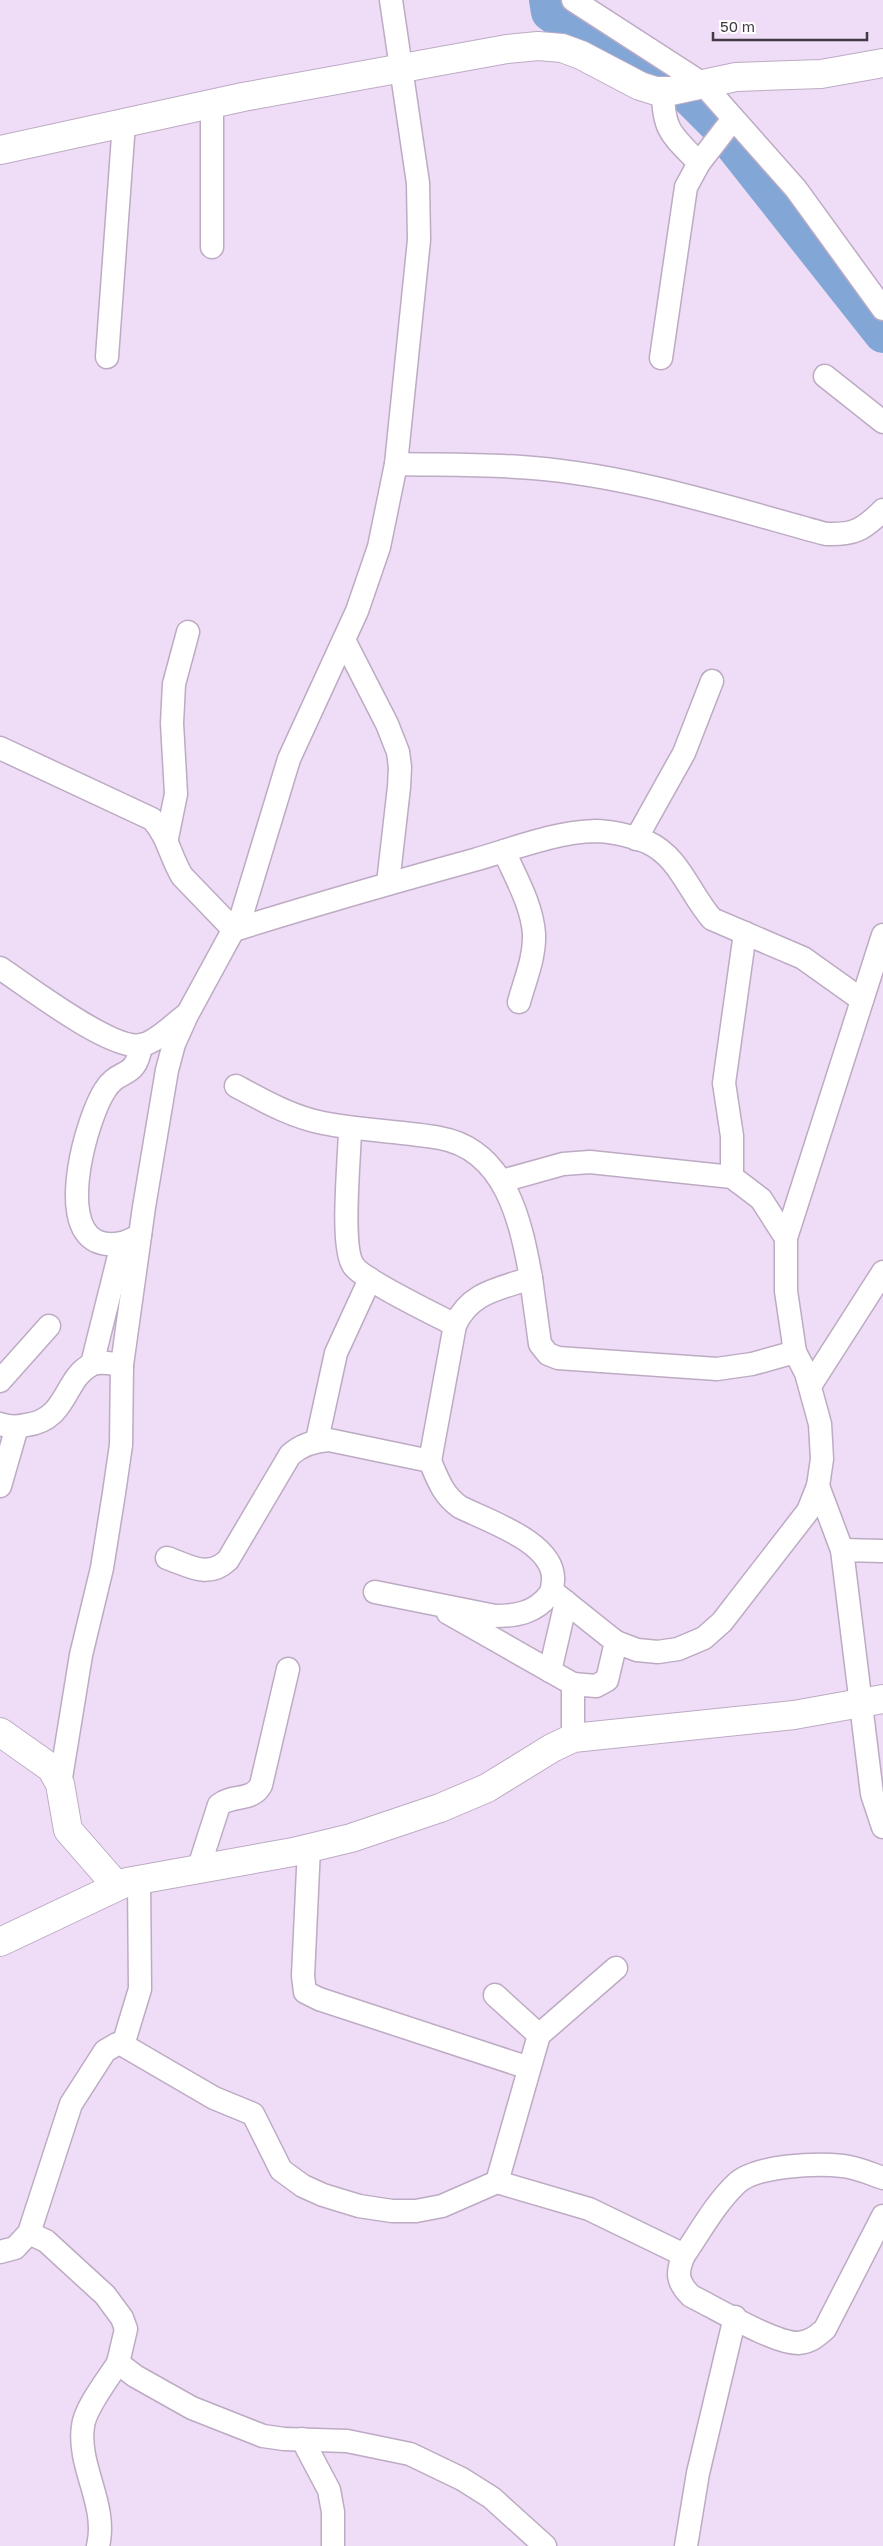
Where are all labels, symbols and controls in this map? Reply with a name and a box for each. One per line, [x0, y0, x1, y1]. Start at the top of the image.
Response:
scale bar [713, 10, 867, 42]
text: 50 m [720, 17, 755, 35]

